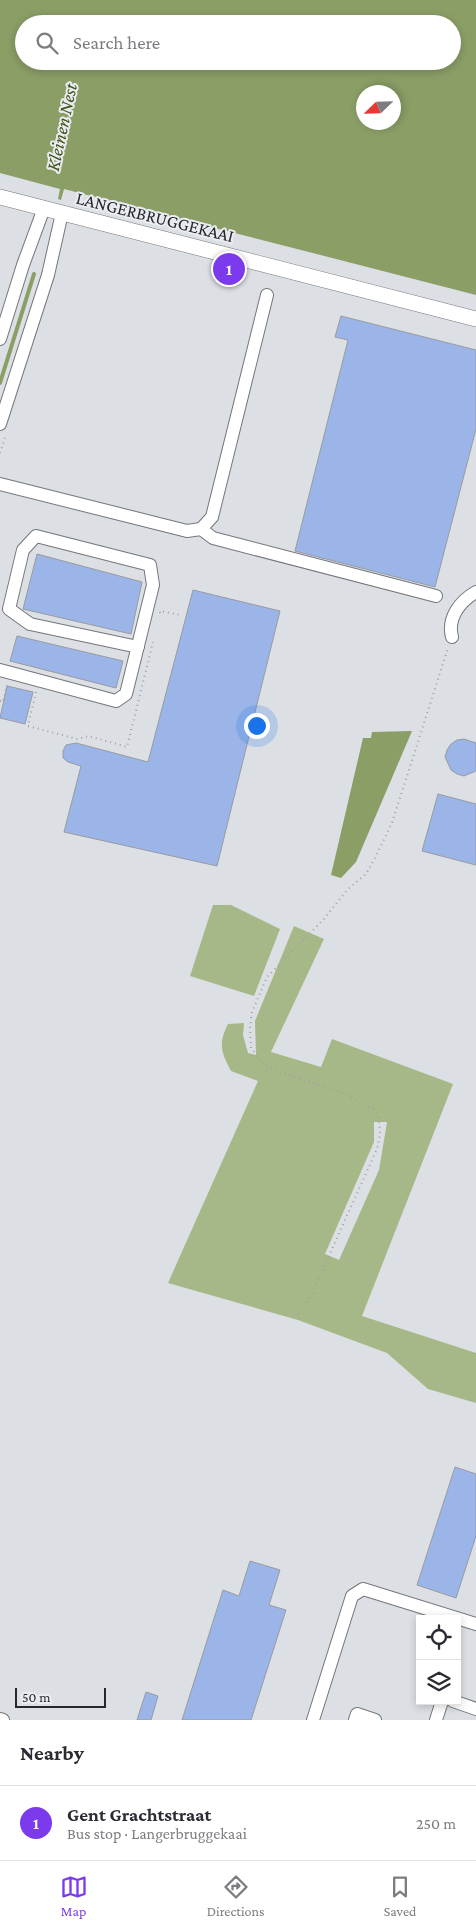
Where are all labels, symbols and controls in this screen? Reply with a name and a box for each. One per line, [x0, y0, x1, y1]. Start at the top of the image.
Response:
search box [15, 15, 461, 70]
icon: search [33, 29, 61, 57]
text: Search here [73, 32, 160, 53]
water label: Kleinen Nest [42, 81, 81, 173]
north arrow [356, 85, 401, 130]
street label: LANGERBRUGGEKAAI [74, 188, 236, 246]
pin: 1 [213, 250, 245, 288]
your location [244, 713, 270, 739]
map controls [416, 1615, 461, 1705]
button: locate [416, 1615, 461, 1660]
button: layers [416, 1660, 461, 1705]
scale bar [15, 1685, 106, 1708]
text: 50 m [22, 1689, 50, 1705]
text: Nearby [20, 1741, 84, 1765]
text: Gent Grachtstraat [67, 1804, 211, 1825]
text: 1 [33, 1815, 39, 1832]
text: 250 m [416, 1815, 456, 1832]
text: Bus stop · Langerbruggekaai [67, 1825, 247, 1842]
tab: Map [60, 1873, 88, 1919]
tab: Directions [207, 1873, 265, 1919]
tab: Saved [384, 1873, 416, 1919]

